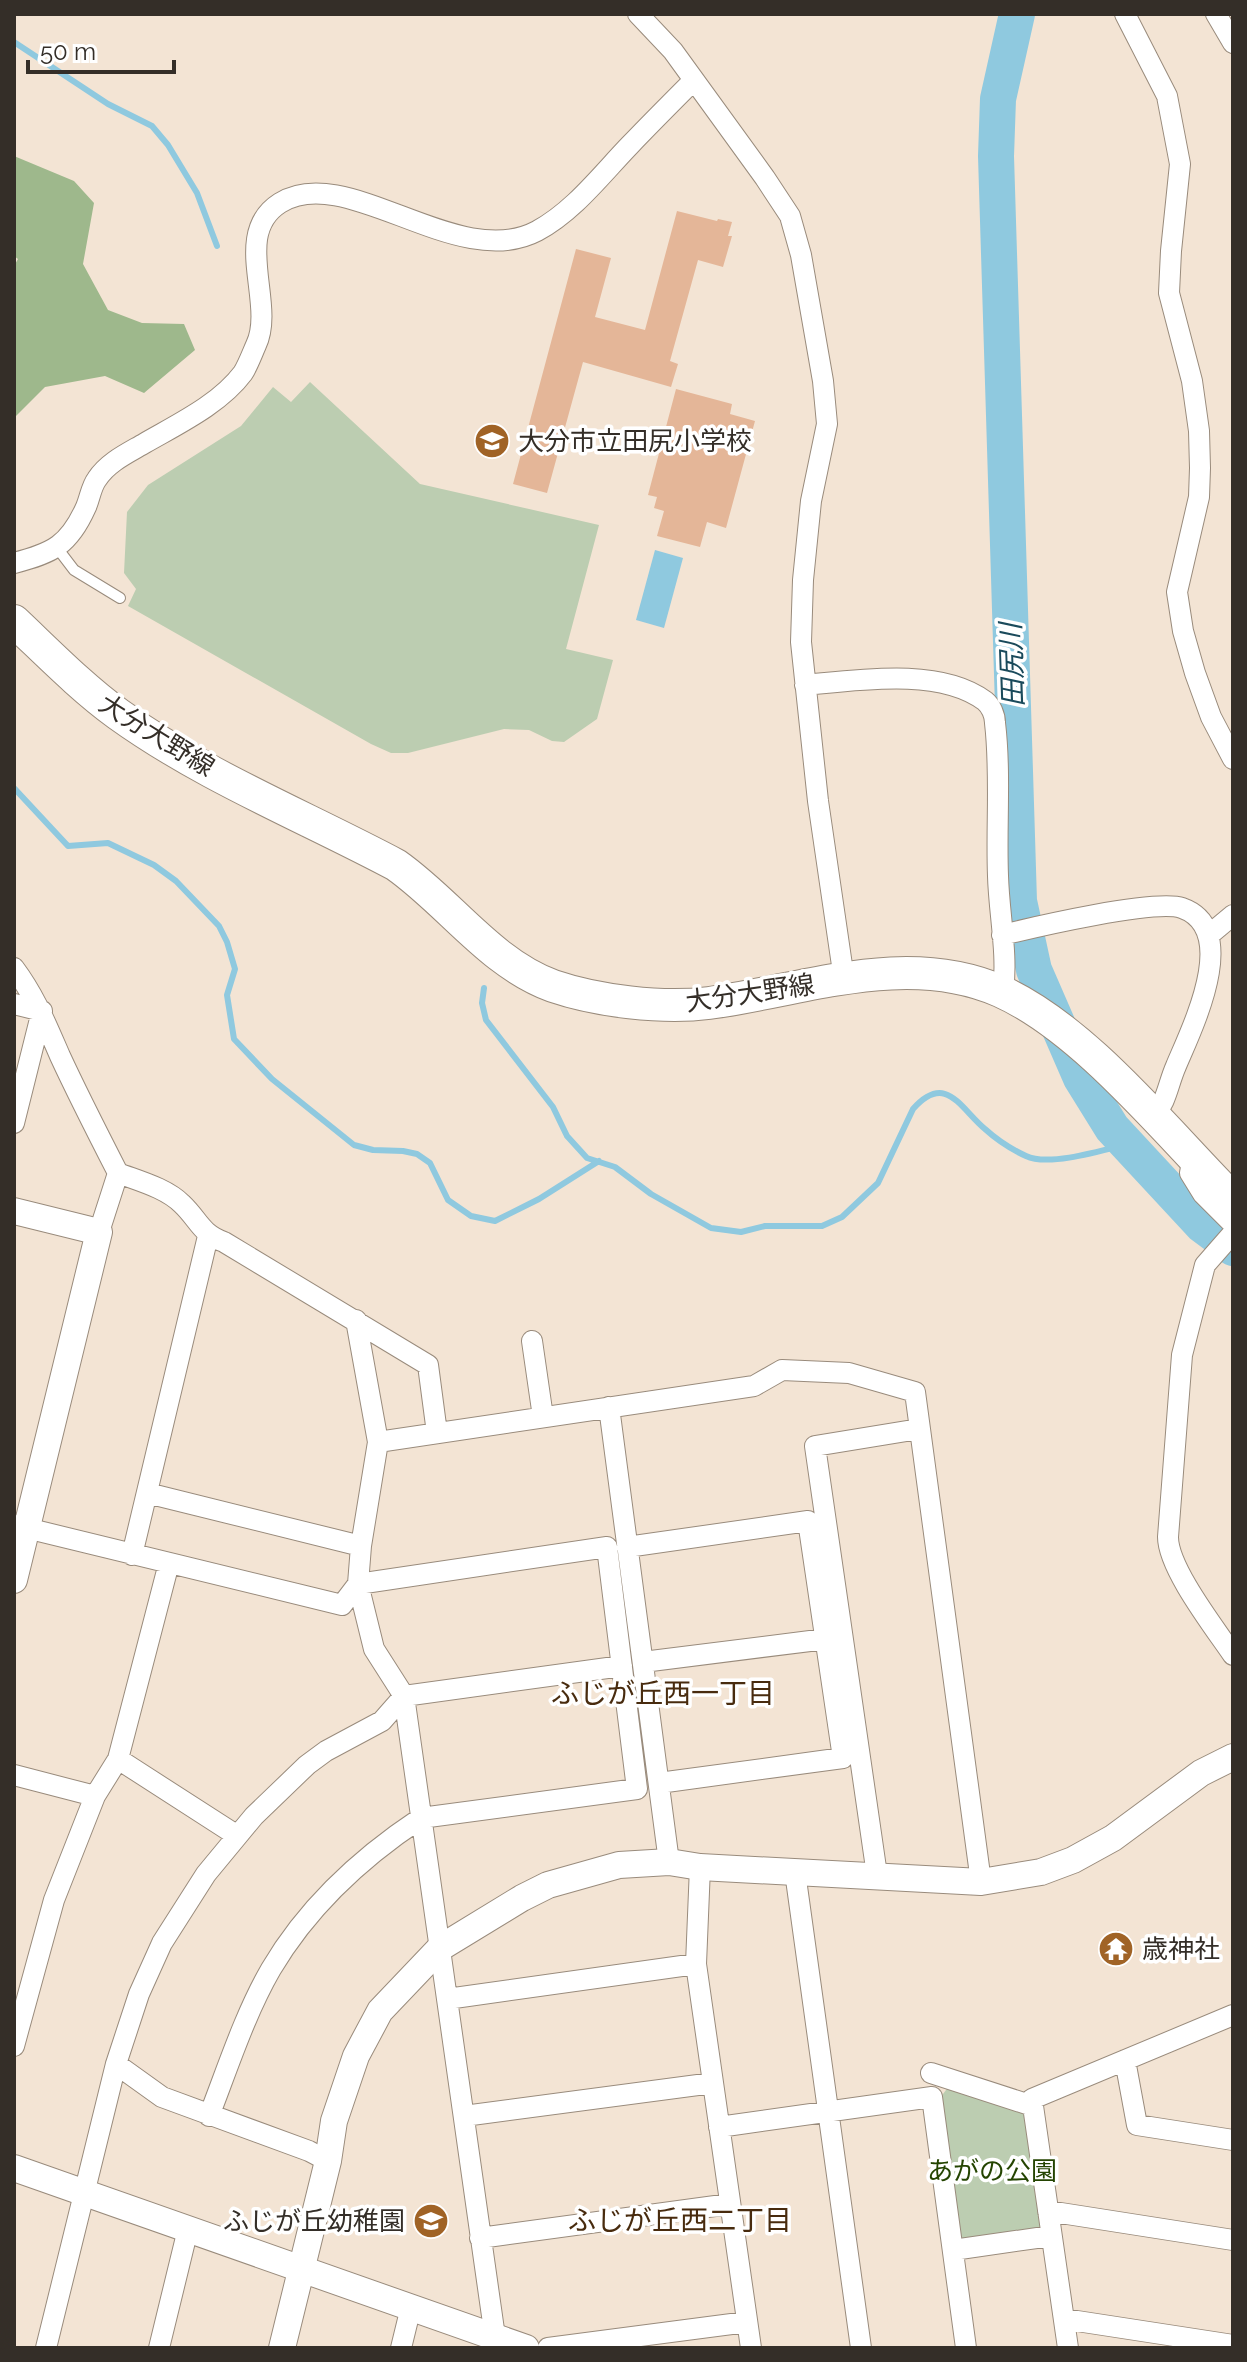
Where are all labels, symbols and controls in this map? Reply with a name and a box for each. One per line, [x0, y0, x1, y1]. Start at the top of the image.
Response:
scale bar [28, 24, 174, 74]
text: 50 m [40, 37, 96, 66]
school or university icon: 大分市立田尻小学校 [473, 422, 511, 460]
place label: 大分市立田尻小学校 [518, 426, 752, 456]
water label: 田尻川 [994, 619, 1030, 708]
street label: 大分大野線 [94, 688, 220, 782]
street label: 大分大野線 [684, 969, 816, 1017]
district label: ふじが丘西一丁目 [551, 1677, 775, 1710]
temple icon: 歳神社 [1097, 1930, 1135, 1968]
place label: 歳神社 [1142, 1934, 1220, 1964]
park label: あがの公園 [927, 2156, 1057, 2186]
school or university icon: ふじが丘幼稚園 [412, 2202, 450, 2240]
district label: ふじが丘西二丁目 [568, 2204, 792, 2237]
place label: ふじが丘幼稚園 [223, 2206, 405, 2236]

